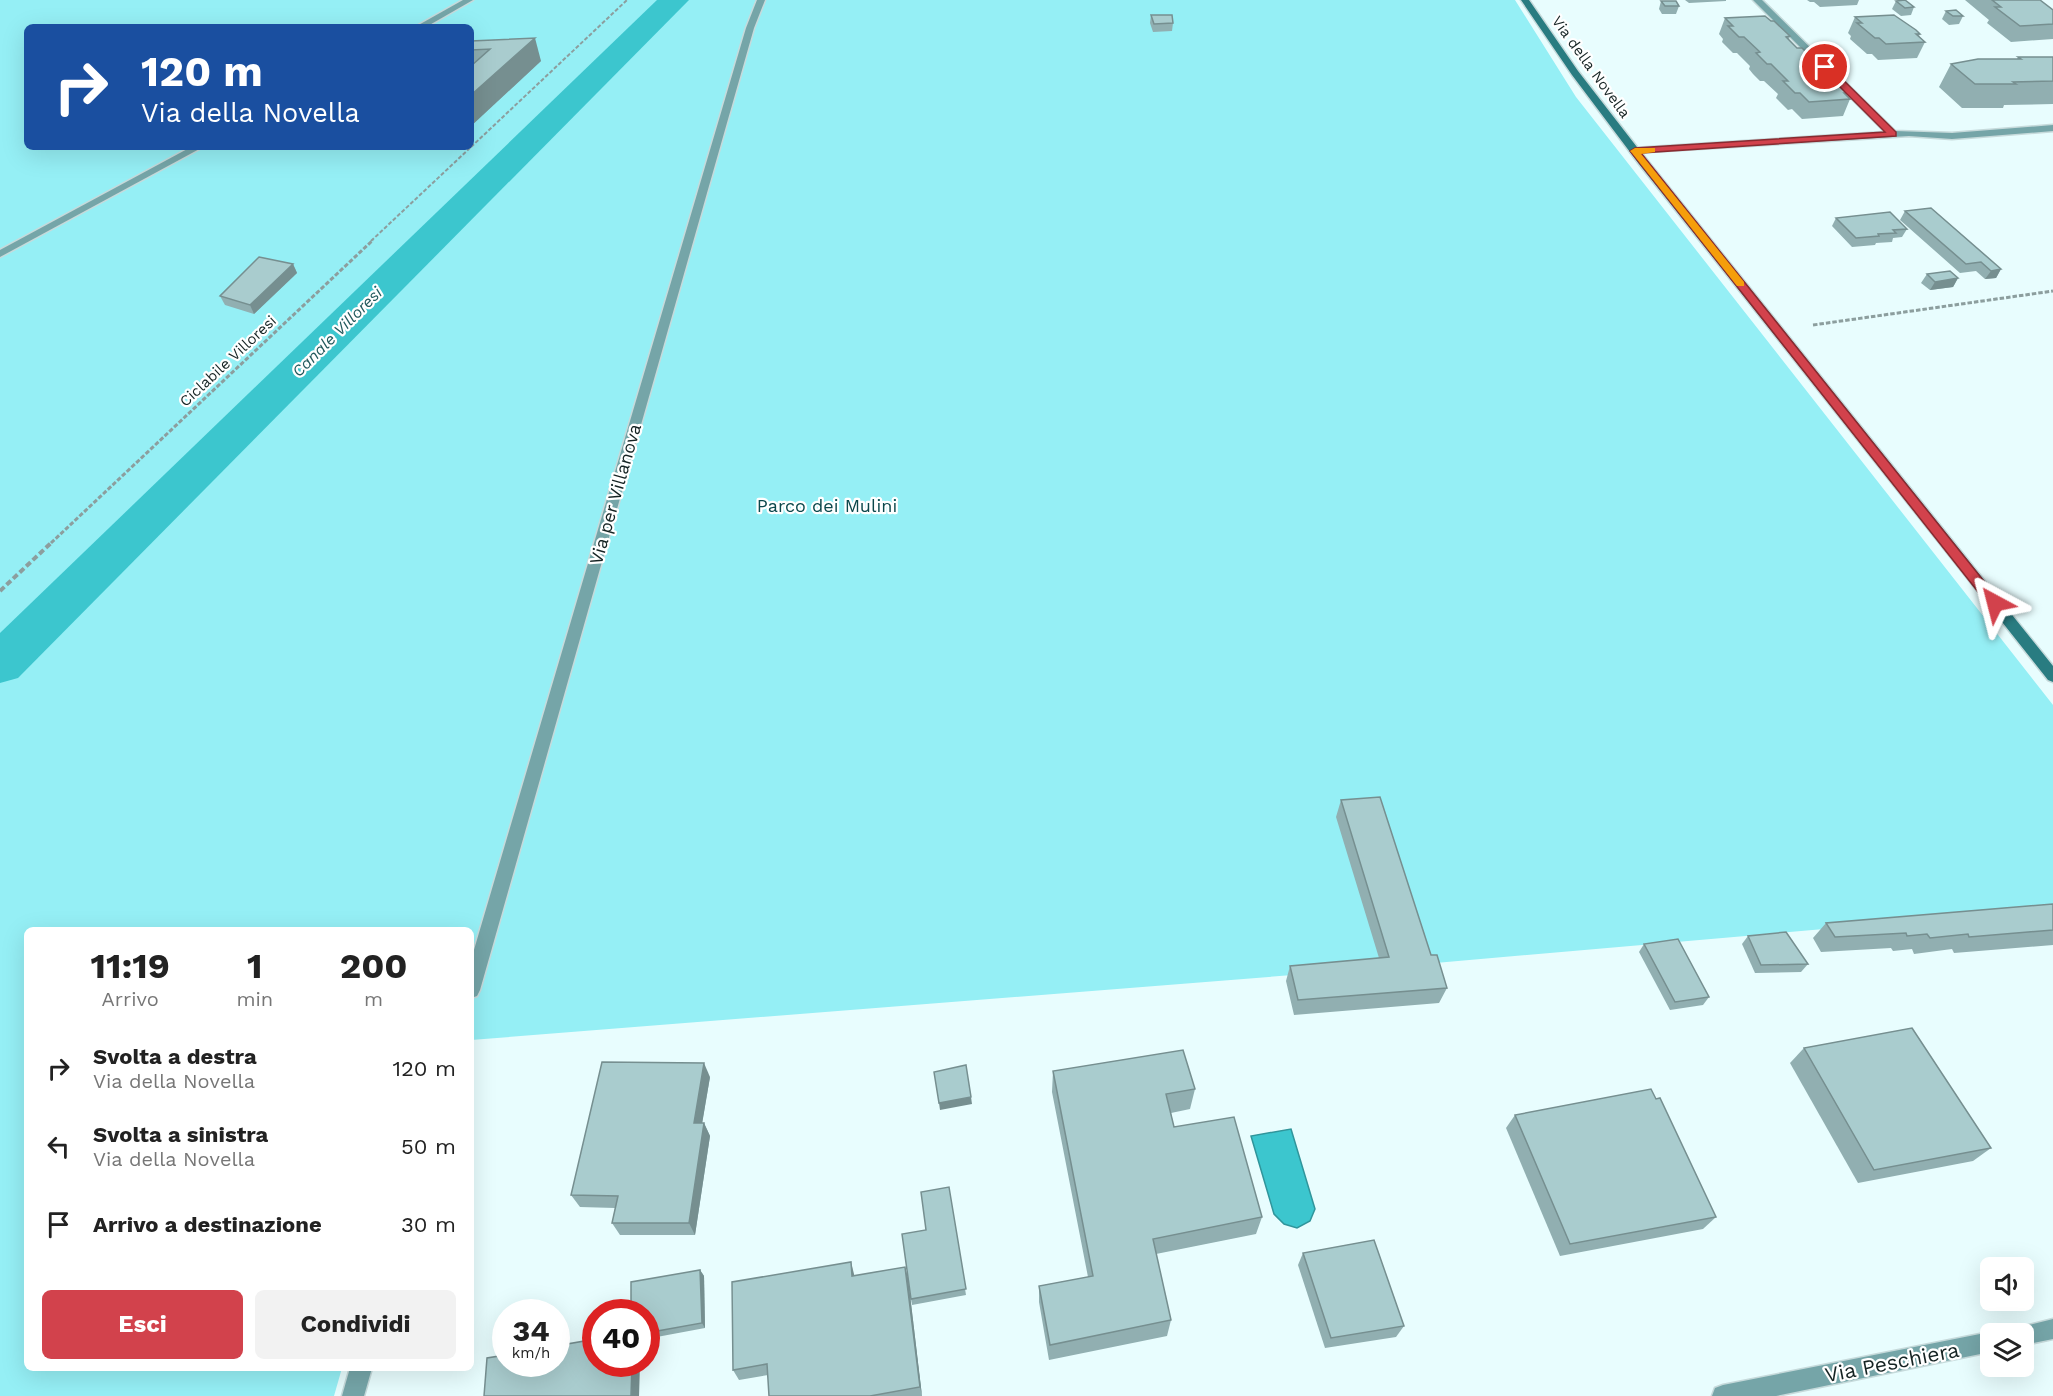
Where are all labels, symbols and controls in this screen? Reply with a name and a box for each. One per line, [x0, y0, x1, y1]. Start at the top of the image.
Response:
street label: Via della Novella [1548, 13, 1634, 122]
pin [1799, 41, 1850, 92]
text: 120 m [141, 47, 263, 96]
icon: right [42, 48, 120, 126]
icon: arrive [1808, 50, 1841, 83]
text: Via della Novella [141, 97, 360, 129]
water label: Canale Villoresi [288, 283, 386, 381]
street label: Ciclabile Villoresi [176, 312, 280, 410]
street label: Via per Villanova [585, 421, 645, 567]
park label: Parco dei Mulini [757, 495, 897, 516]
position arrow [1963, 571, 2027, 635]
text: 11:19 [90, 945, 170, 987]
text: 1 [247, 945, 263, 987]
text: 200 [340, 945, 408, 987]
text: Arrivo [102, 987, 159, 1011]
text: min [236, 987, 273, 1011]
text: m [364, 987, 383, 1011]
text: Svolta a destra [93, 1044, 257, 1069]
icon: right [42, 1052, 75, 1085]
text: 120 m [392, 1056, 456, 1081]
text: Via della Novella [93, 1069, 255, 1093]
text: Svolta a sinistra [93, 1122, 268, 1147]
icon: left [42, 1130, 75, 1163]
text: 50 m [401, 1134, 456, 1159]
text: Via della Novella [93, 1147, 255, 1171]
icon: arrive [42, 1208, 75, 1241]
text: Arrivo a destinazione [93, 1212, 322, 1237]
text: 30 m [401, 1212, 456, 1237]
map controls [1980, 1257, 2034, 1377]
button: sound [1980, 1257, 2034, 1311]
button: Esci [42, 1290, 243, 1359]
button: Condividi [255, 1290, 456, 1359]
speed limit sign: 40 [582, 1299, 660, 1377]
text: 34 [512, 1313, 550, 1348]
button: layers [1980, 1323, 2034, 1377]
street label: Via Peschiera [1823, 1337, 1961, 1387]
text: km/h [512, 1344, 550, 1362]

